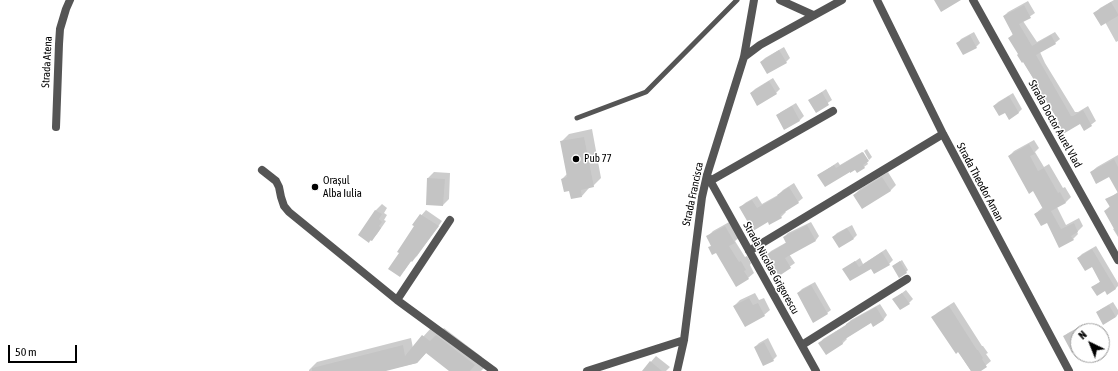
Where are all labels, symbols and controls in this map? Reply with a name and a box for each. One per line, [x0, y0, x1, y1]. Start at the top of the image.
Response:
street label: Strada Atena [39, 36, 55, 88]
street label: Strada Doctor Aurel Vlad [1025, 78, 1085, 170]
street label: Strada Theodor Aman [954, 141, 1006, 223]
place label: Pub 77 [584, 152, 612, 166]
marker: Pub 77 [571, 154, 581, 164]
street label: Strada Francisca [680, 161, 706, 227]
place label: Orașul Alba Iulia [323, 174, 362, 200]
marker: Orașul Alba Iulia [310, 182, 320, 192]
street label: Strada Nicolae Grigorescu [740, 220, 802, 316]
north arrow [1070, 323, 1110, 363]
text: N [1076, 328, 1089, 342]
scale bar [10, 337, 79, 363]
text: 50 m [15, 345, 37, 359]

